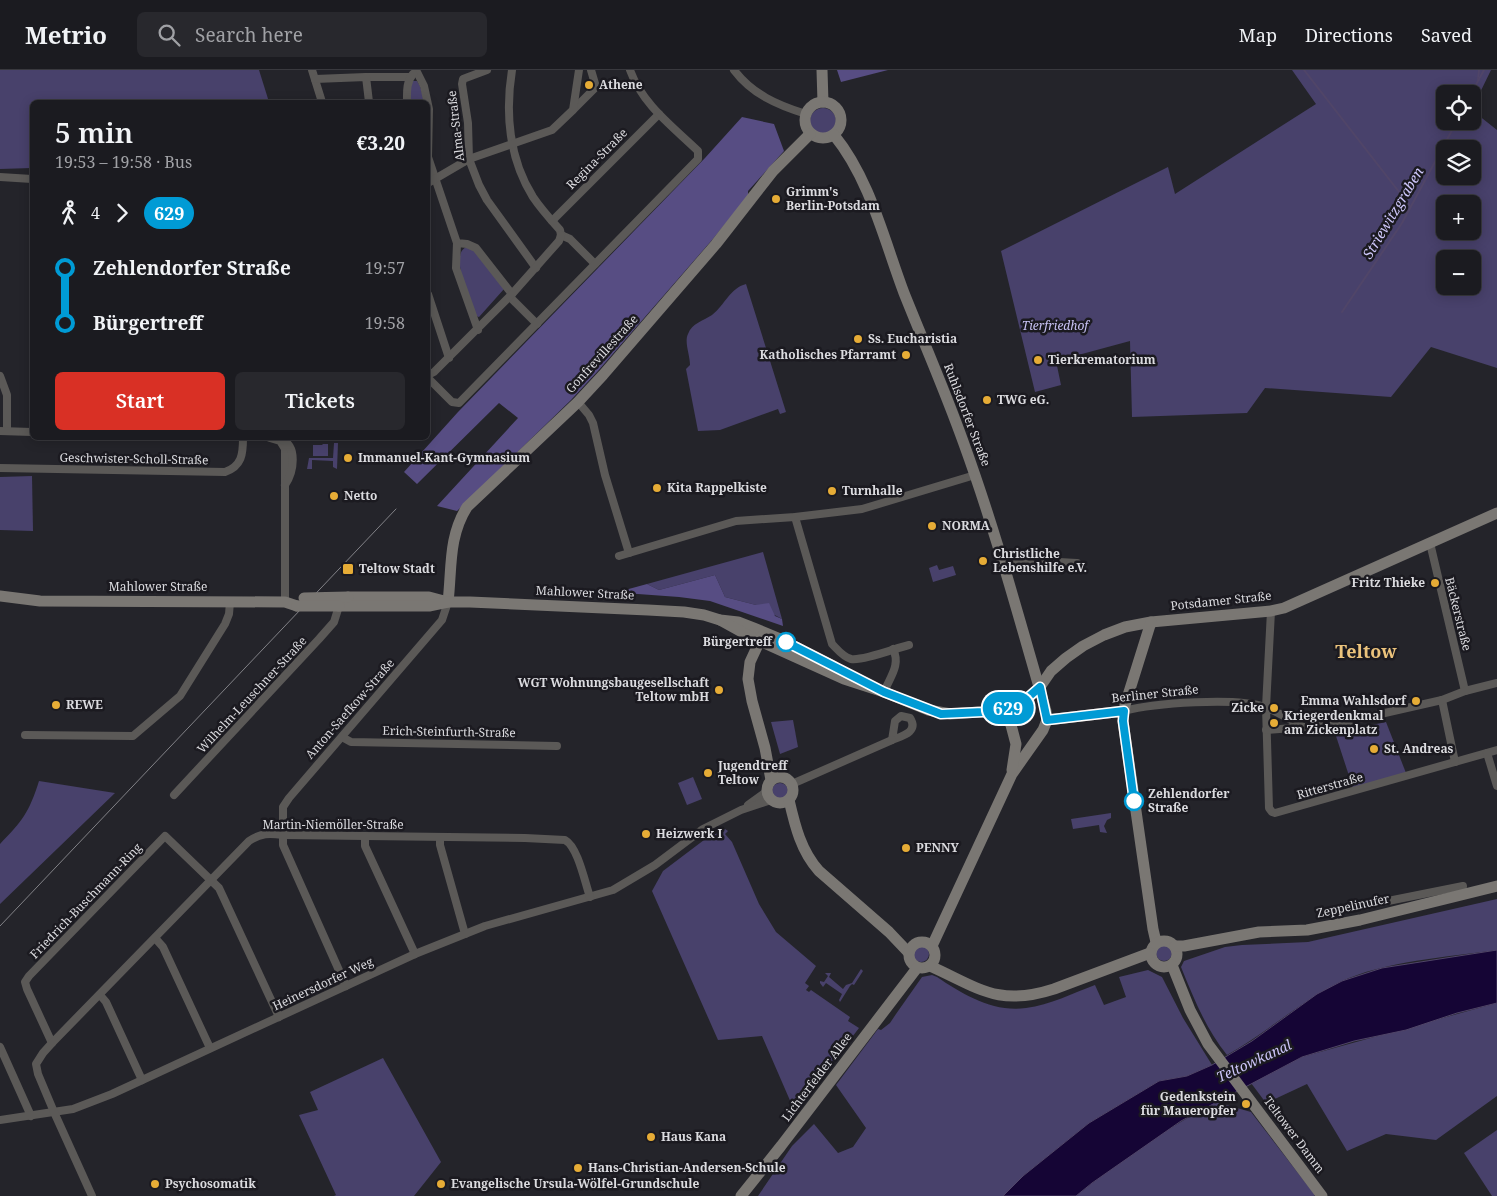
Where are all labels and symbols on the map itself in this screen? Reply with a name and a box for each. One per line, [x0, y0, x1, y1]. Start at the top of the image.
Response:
place label: Athene [599, 76, 643, 93]
marker: Athene [583, 79, 595, 91]
street label: Alma-Straße [443, 90, 468, 162]
street label: Regina-Straße [562, 124, 631, 193]
water label: Striewitzgraben [1358, 163, 1428, 262]
place label: Grimm's Berlin-Potsdam [786, 183, 880, 214]
marker: Grimm's Berlin-Potsdam [770, 193, 782, 205]
street label: Gonfrevillestraße [562, 311, 642, 397]
park label: Tierfriedhof [1022, 317, 1090, 334]
place label: Ss. Eucharistia [868, 330, 957, 347]
marker: Ss. Eucharistia [852, 333, 864, 345]
place label: Katholisches Pfarramt [760, 346, 896, 363]
marker: Katholisches Pfarramt [900, 349, 912, 361]
place label: Tierkrematorium [1048, 351, 1156, 368]
marker: Tierkrematorium [1032, 354, 1044, 366]
street label: Ruhlsdorfer Straße [940, 361, 995, 469]
place label: TWG eG. [997, 391, 1049, 408]
marker: TWG eG. [981, 394, 993, 406]
street label: Geschwister-Scholl-Straße [59, 449, 209, 468]
place label: Immanuel-Kant-Gymnasium [358, 449, 530, 466]
marker: Immanuel-Kant-Gymnasium [342, 452, 354, 464]
place label: Kita Rappelkiste [667, 479, 767, 496]
marker: Kita Rappelkiste [651, 482, 663, 494]
place label: Turnhalle [842, 482, 903, 499]
marker: Turnhalle [826, 485, 838, 497]
place label: Netto [344, 487, 377, 504]
marker: Netto [328, 490, 340, 502]
place label: NORMA [942, 517, 991, 534]
marker: NORMA [926, 520, 938, 532]
place label: Christliche Lebenshilfe e.V. [993, 545, 1087, 576]
marker: Christliche Lebenshilfe e.V. [977, 555, 989, 567]
place label: Teltow Stadt [359, 560, 435, 577]
marker: Teltow Stadt [341, 562, 355, 576]
place label: Fritz Thieke [1352, 574, 1425, 591]
street label: Bäckerstraße [1441, 575, 1476, 652]
marker: Fritz Thieke [1429, 577, 1441, 589]
street label: Mahlower Straße [109, 578, 207, 595]
street label: Mahlower Straße [535, 581, 635, 604]
street label: Potsdamer Straße [1170, 587, 1272, 614]
marker: Bürgertreff [776, 632, 796, 652]
street label: Wilhelm-Leuschner-Straße [193, 633, 310, 757]
place label: Bürgertreff [703, 633, 774, 650]
district label: Teltow [1335, 639, 1397, 663]
street label: Anton-Saefkow-Straße [301, 655, 398, 762]
place label: WGT Wohnungsbaugesellschaft Teltow mbH [518, 674, 709, 705]
street label: Berliner Straße [1111, 680, 1199, 707]
marker: WGT Wohnungsbaugesellschaft Teltow mbH [713, 684, 725, 696]
line badge: 629 [979, 692, 1037, 724]
place label: Emma Wahlsdorf [1301, 692, 1407, 709]
marker: Emma Wahlsdorf [1410, 695, 1422, 707]
place label: REWE [66, 696, 103, 713]
marker: REWE [50, 699, 62, 711]
place label: Zicke [1231, 699, 1264, 716]
marker: Zicke [1268, 702, 1280, 714]
place label: Kriegerdenkmal am Zickenplatz [1284, 707, 1384, 738]
marker: Kriegerdenkmal am Zickenplatz [1268, 717, 1280, 729]
street label: Erich-Steinfurth-Straße [382, 722, 516, 741]
place label: St. Andreas [1384, 740, 1454, 757]
marker: St. Andreas [1368, 743, 1380, 755]
place label: Jugendtreff Teltow [717, 757, 789, 788]
marker: Jugendtreff Teltow [702, 767, 714, 779]
street label: Ritterstraße [1295, 768, 1365, 803]
place label: Zehlendorfer Straße [1148, 785, 1230, 816]
marker: Zehlendorfer Straße [1124, 791, 1144, 811]
street label: Martin-Niemöller-Straße [262, 816, 404, 833]
place label: Heizwerk I [656, 825, 722, 842]
marker: Heizwerk I [640, 828, 652, 840]
street label: Friedrich-Buschmann-Ring [26, 839, 146, 962]
place label: PENNY [916, 839, 959, 856]
marker: PENNY [900, 842, 912, 854]
street label: Zeppelinufer [1315, 889, 1391, 922]
street label: Heinersdorfer Weg [270, 953, 376, 1014]
street label: Lichterfelder Allee [778, 1029, 856, 1125]
water label: Teltowkanal [1213, 1035, 1295, 1086]
place label: Gedenkstein für Maueropfer [1141, 1088, 1237, 1119]
street label: Teltower Damm [1260, 1093, 1329, 1176]
marker: Gedenkstein für Maueropfer [1240, 1098, 1252, 1110]
place label: Haus Kana [661, 1128, 726, 1145]
marker: Haus Kana [645, 1131, 657, 1143]
place label: Hans-Christian-Andersen-Schule [588, 1159, 786, 1176]
marker: Hans-Christian-Andersen-Schule [572, 1162, 584, 1174]
place label: Psychosomatik [165, 1175, 256, 1192]
place label: Evangelische Ursula-Wölfel-Grundschule [451, 1175, 700, 1192]
marker: Psychosomatik [149, 1178, 161, 1190]
marker: Evangelische Ursula-Wölfel-Grundschule [435, 1178, 447, 1190]

